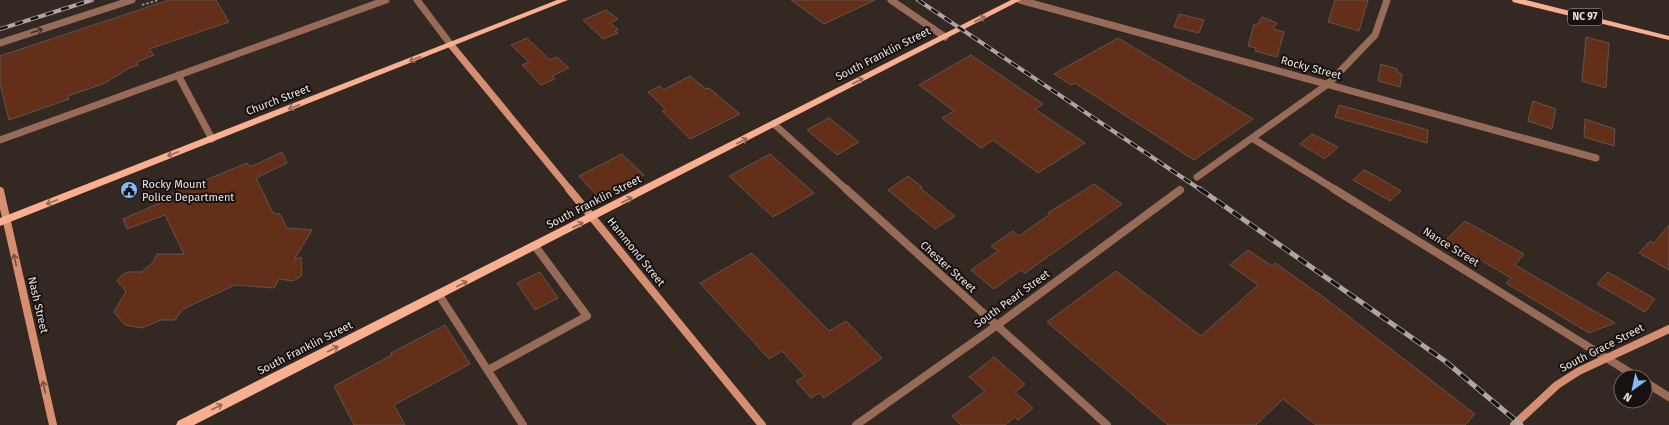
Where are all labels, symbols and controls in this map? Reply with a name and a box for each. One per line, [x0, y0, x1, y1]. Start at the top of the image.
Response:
road number: NC 97 [1568, 9, 1602, 25]
one-way arrow [974, 15, 986, 22]
street label: South Franklin Street [833, 24, 933, 84]
one-way arrow [30, 27, 43, 34]
street label: Rocky Street [1279, 54, 1343, 82]
one-way arrow [409, 56, 421, 64]
one-way arrow [852, 77, 864, 84]
street label: Church Street [244, 82, 312, 118]
one-way arrow [288, 103, 300, 111]
one-way arrow [736, 136, 748, 144]
one-way arrow [167, 151, 179, 159]
street label: South Franklin Street [544, 172, 644, 232]
place label: Rocky Mount Police Department [142, 178, 234, 204]
public building icon: Rocky Mount Police Department [119, 180, 139, 200]
one-way arrow [620, 196, 632, 203]
one-way arrow [46, 198, 58, 206]
street label: Hammond Street [604, 215, 668, 289]
one-way arrow [571, 221, 583, 228]
street label: Nance Street [1421, 225, 1481, 269]
street label: Chester Street [917, 239, 979, 295]
one-way arrow [11, 254, 19, 267]
street label: South Pearl Street [972, 267, 1052, 331]
street label: Nash Street [25, 275, 51, 335]
one-way arrow [455, 279, 467, 287]
street label: South Franklin Street [255, 318, 355, 378]
street label: South Grace Street [1558, 321, 1646, 375]
one-way arrow [327, 344, 339, 352]
north arrow [1613, 369, 1653, 409]
one-way arrow [40, 381, 48, 394]
text: N [1621, 390, 1634, 404]
one-way arrow [211, 403, 223, 411]

